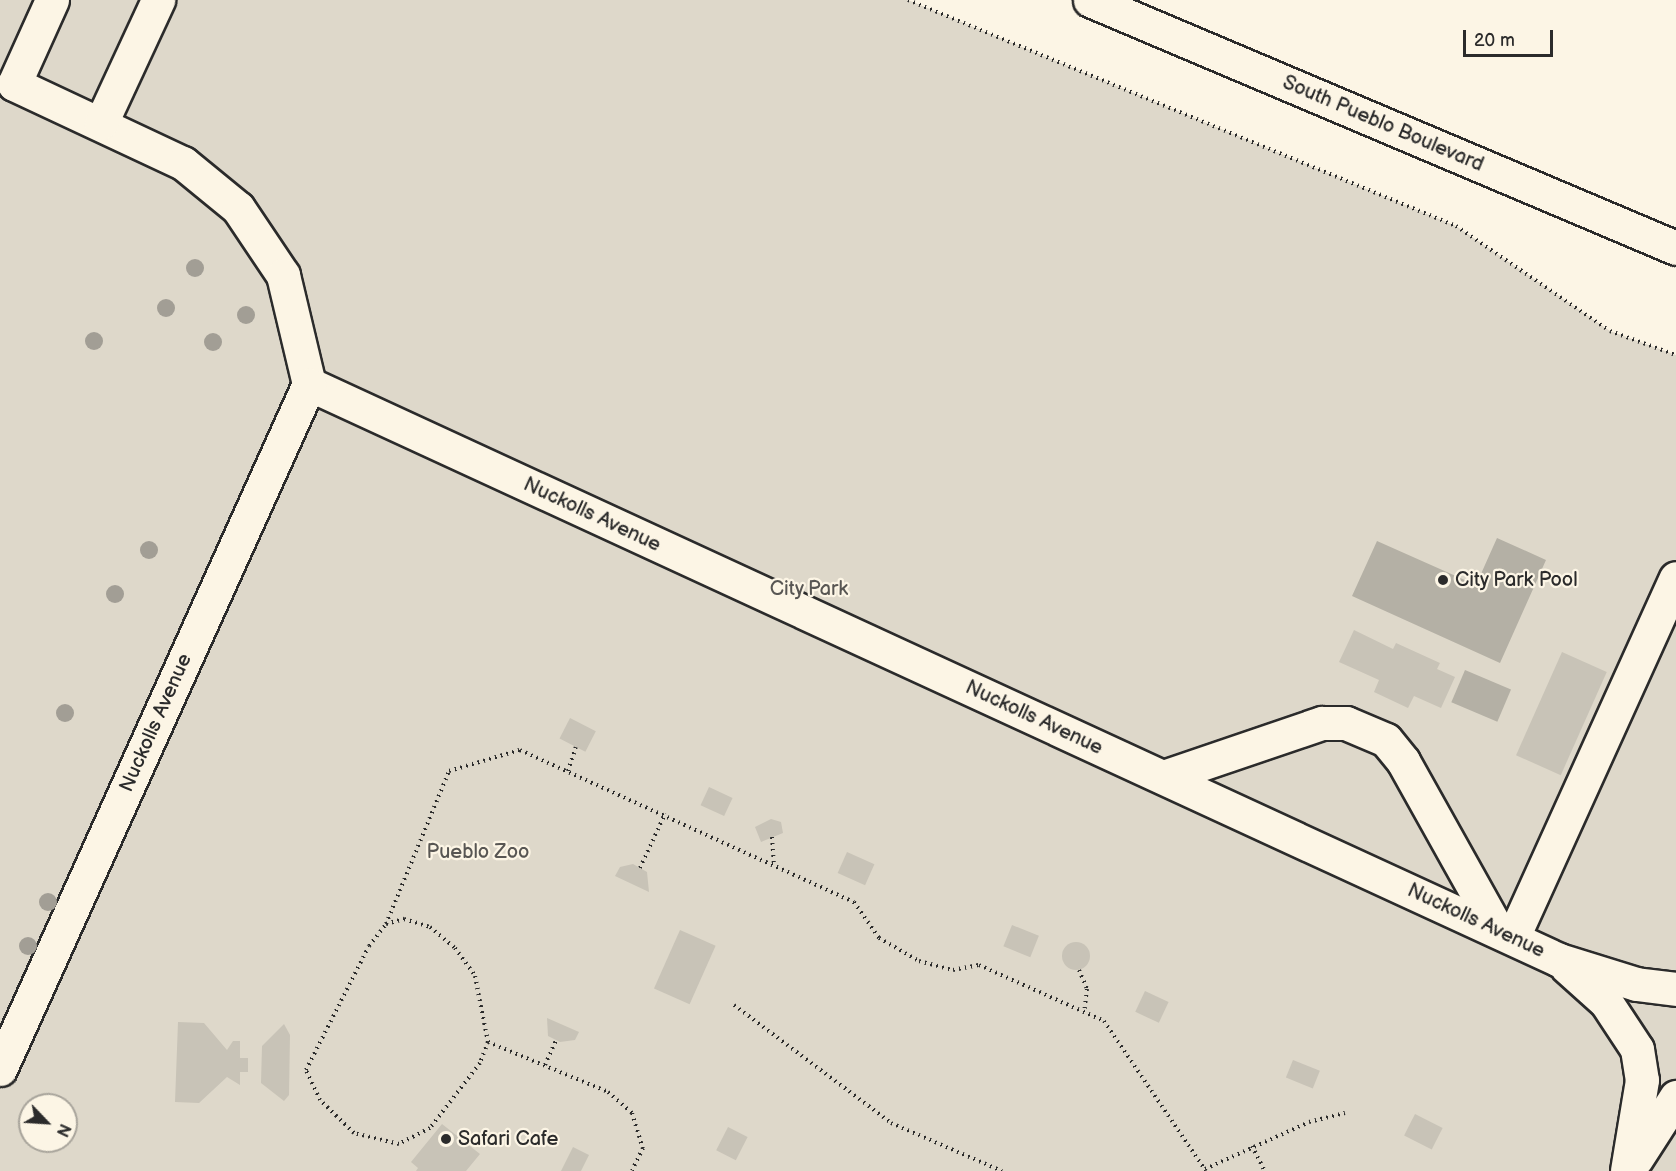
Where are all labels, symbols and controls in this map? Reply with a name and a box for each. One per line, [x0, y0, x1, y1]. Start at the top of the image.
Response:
scale bar [1466, 18, 1556, 56]
text: 20 m [1474, 30, 1515, 51]
street label: South Pueblo Boulevard [1279, 71, 1487, 177]
street label: Nuckolls Avenue [519, 473, 665, 557]
place label: City Park Pool [1455, 568, 1579, 592]
marker: City Park Pool [1436, 573, 1450, 587]
park label: City Park [769, 577, 849, 601]
street label: Nuckolls Avenue [115, 650, 197, 796]
street label: Nuckolls Avenue [961, 676, 1107, 760]
park label: Pueblo Zoo [427, 840, 529, 864]
street label: Nuckolls Avenue [1403, 879, 1549, 963]
north arrow [18, 1093, 78, 1153]
text: N [52, 1121, 74, 1139]
place label: Safari Cafe [458, 1127, 558, 1151]
marker: Safari Cafe [439, 1132, 453, 1146]

